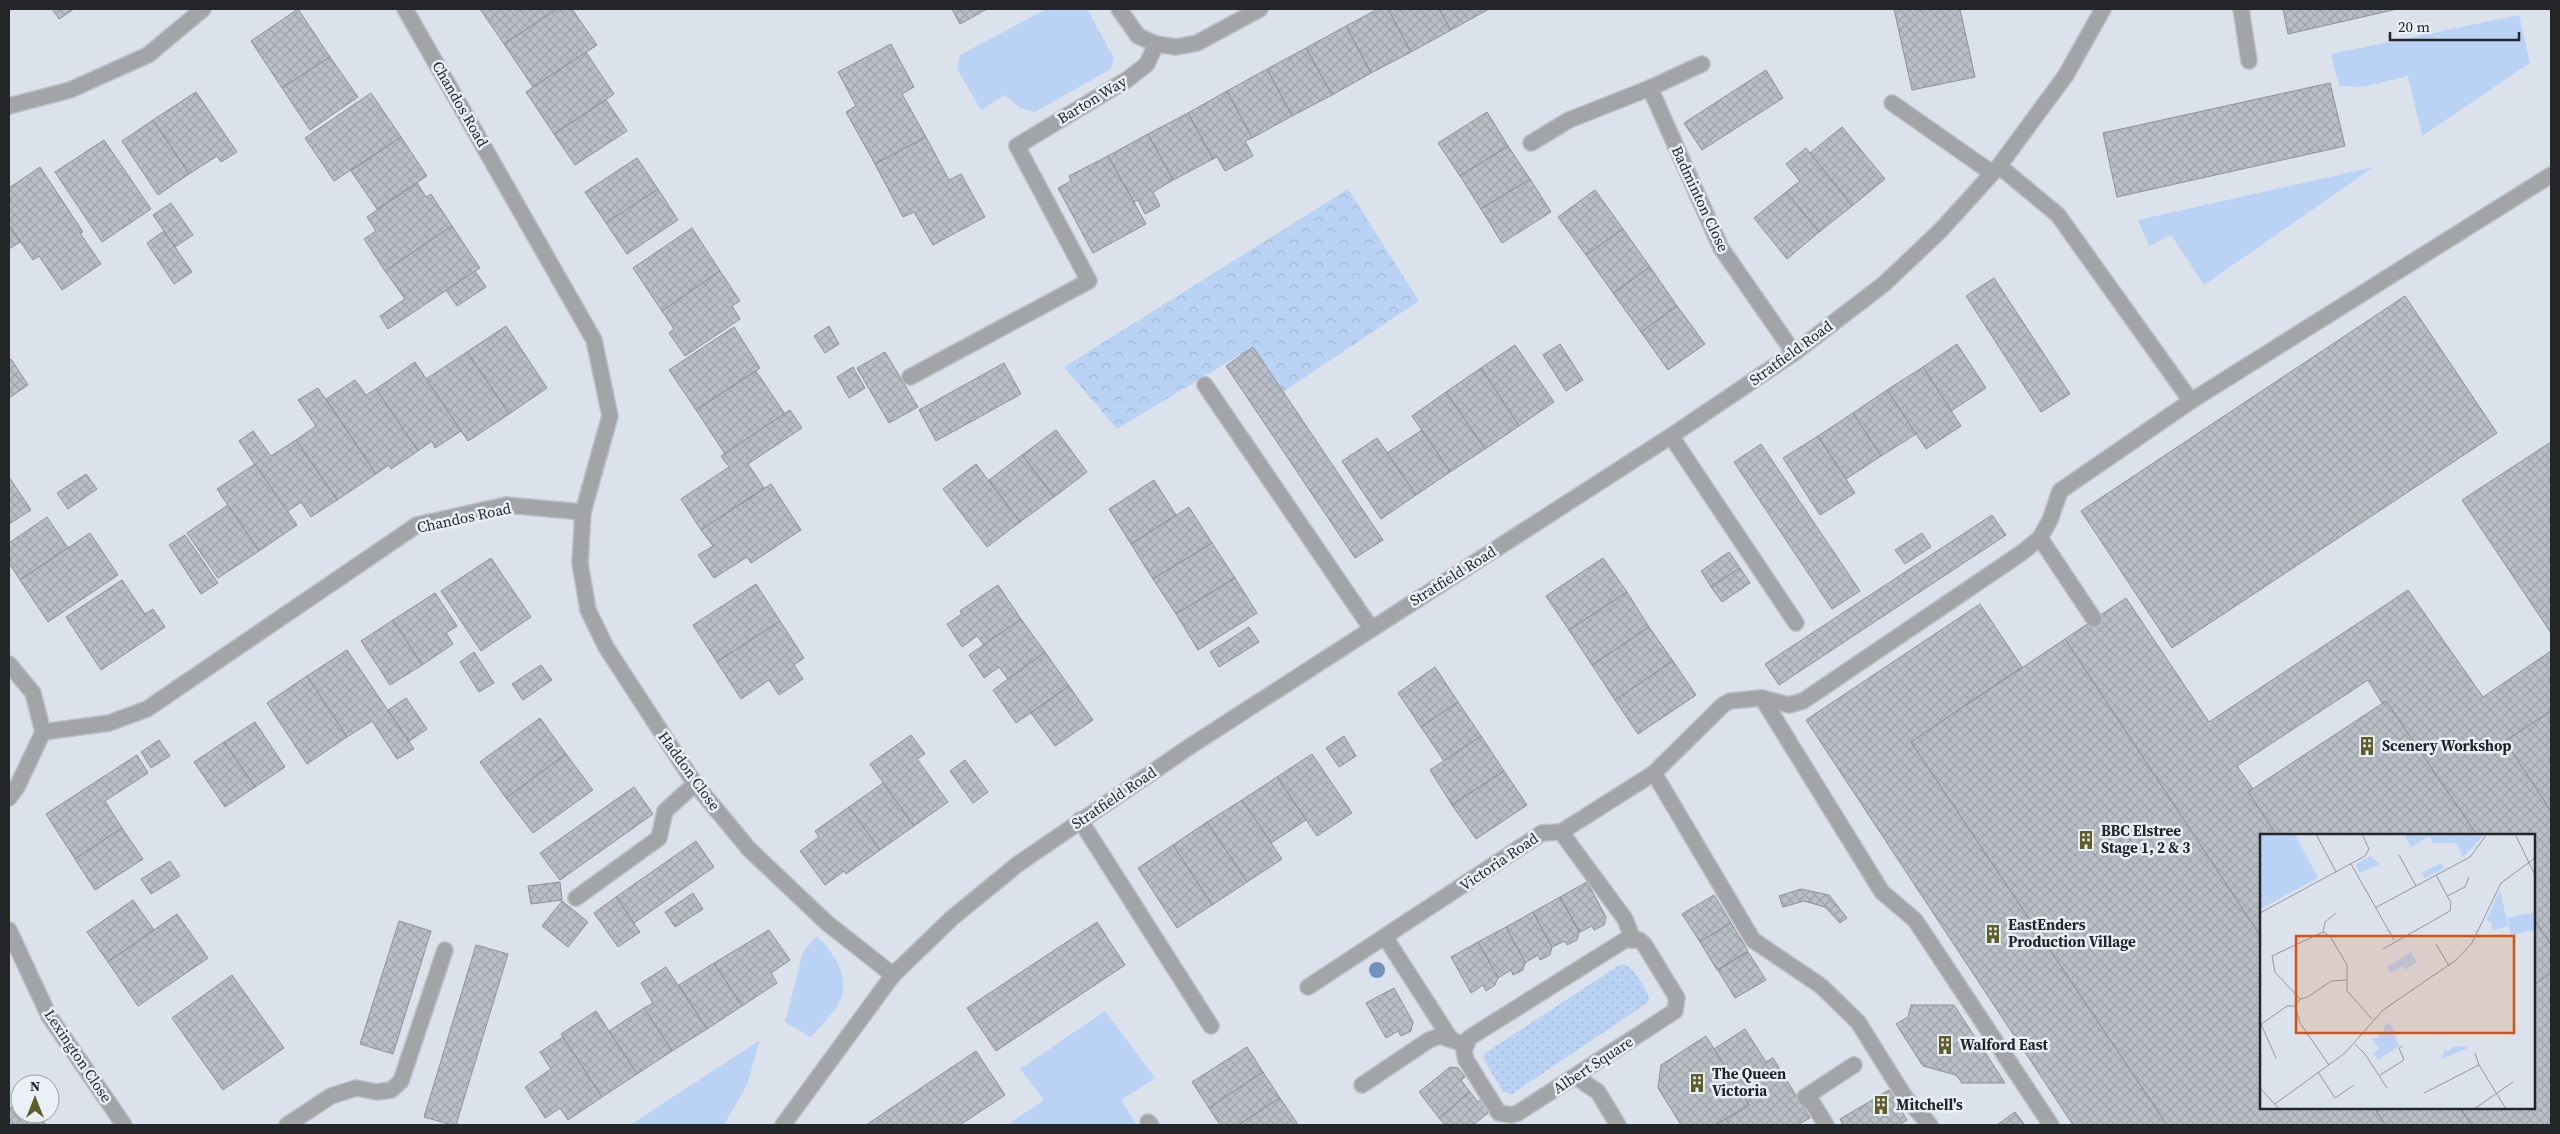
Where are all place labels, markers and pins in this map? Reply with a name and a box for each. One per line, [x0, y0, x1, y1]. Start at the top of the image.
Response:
building icon: Scenery Workshop [2356, 735, 2378, 757]
place label: Scenery Workshop [2382, 735, 2511, 756]
place label: BBC Elstree Stage 1, 2 & 3 [2101, 820, 2190, 858]
building icon: BBC Elstree Stage 1, 2 & 3 [2075, 829, 2097, 851]
place label: EastEnders Production Village [2008, 914, 2136, 952]
building icon: EastEnders Production Village [1982, 923, 2004, 945]
building icon: Walford East [1934, 1034, 1956, 1056]
place label: Walford East [1960, 1034, 2049, 1055]
place label: The Queen Victoria [1712, 1063, 1786, 1101]
building icon: The Queen Victoria [1686, 1072, 1708, 1094]
building icon: Mitchell's [1870, 1094, 1892, 1116]
place label: Mitchell's [1896, 1094, 1963, 1115]

